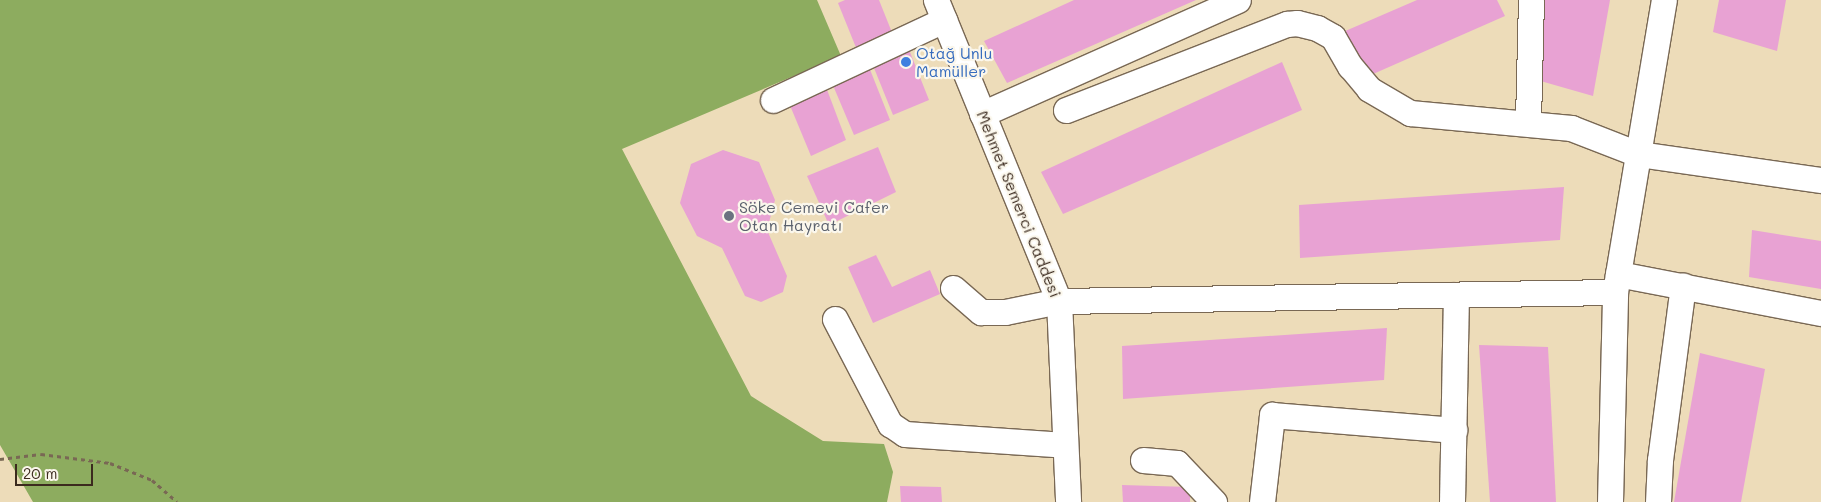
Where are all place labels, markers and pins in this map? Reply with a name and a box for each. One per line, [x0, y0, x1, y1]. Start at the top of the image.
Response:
place label: Otağ Unlu Mamüller [916, 43, 992, 81]
marker: Otağ Unlu Mamüller [900, 56, 912, 68]
place label: Söke Cemevi Cafer Otan Hayratı [739, 197, 889, 235]
marker: Söke Cemevi Cafer Otan Hayratı [723, 210, 735, 222]

